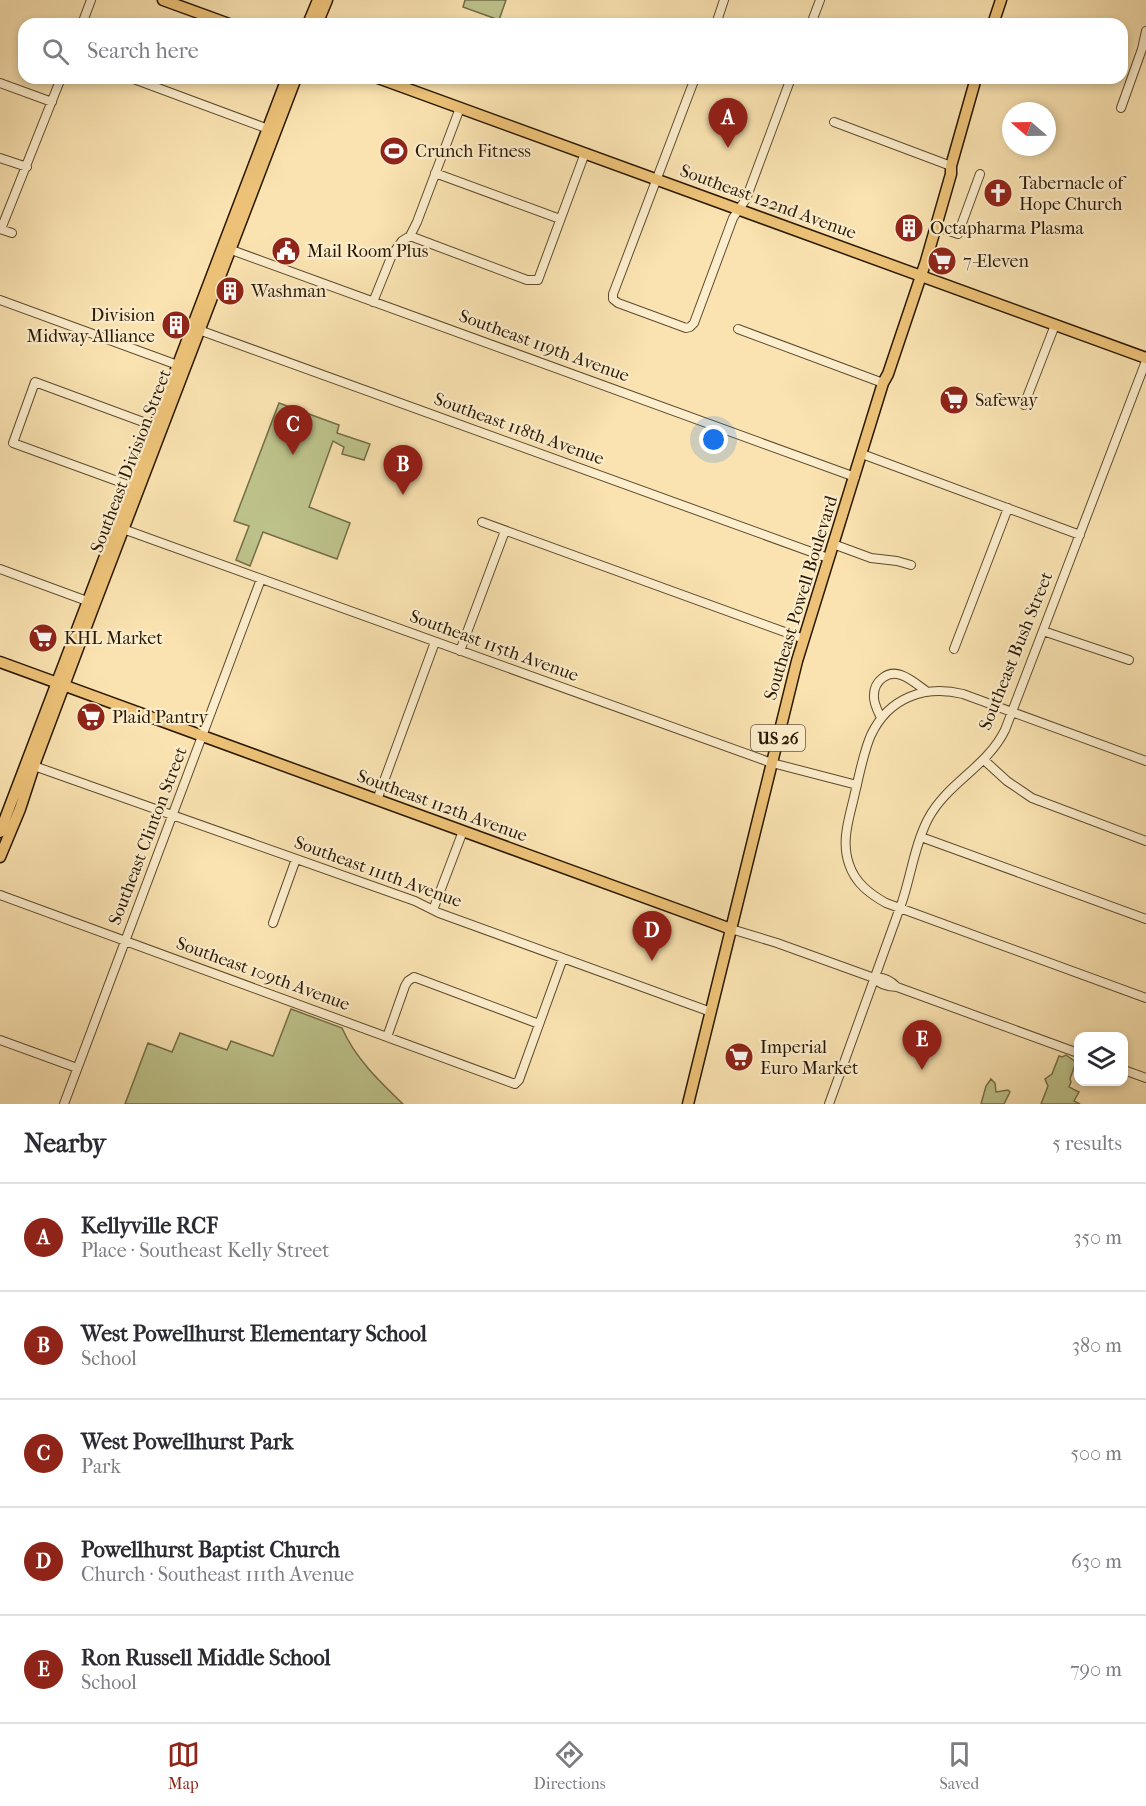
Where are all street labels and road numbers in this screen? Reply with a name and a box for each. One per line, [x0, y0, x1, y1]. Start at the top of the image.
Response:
street label: Southeast 122nd Avenue [677, 160, 859, 244]
street label: Southeast 119th Avenue [456, 305, 632, 387]
street label: Southeast Division Street [86, 366, 176, 556]
street label: Southeast 118th Avenue [431, 388, 607, 470]
street label: Southeast Powell Boulevard [760, 493, 842, 703]
street label: Southeast Bush Street [975, 568, 1058, 733]
street label: Southeast 115th Avenue [407, 606, 581, 686]
road number: US 26 [751, 725, 805, 751]
street label: Southeast Clinton Street [104, 743, 192, 928]
street label: Southeast 112th Avenue [354, 765, 530, 847]
street label: Southeast 111th Avenue [291, 832, 465, 912]
street label: Southeast 109th Avenue [173, 933, 353, 1015]

